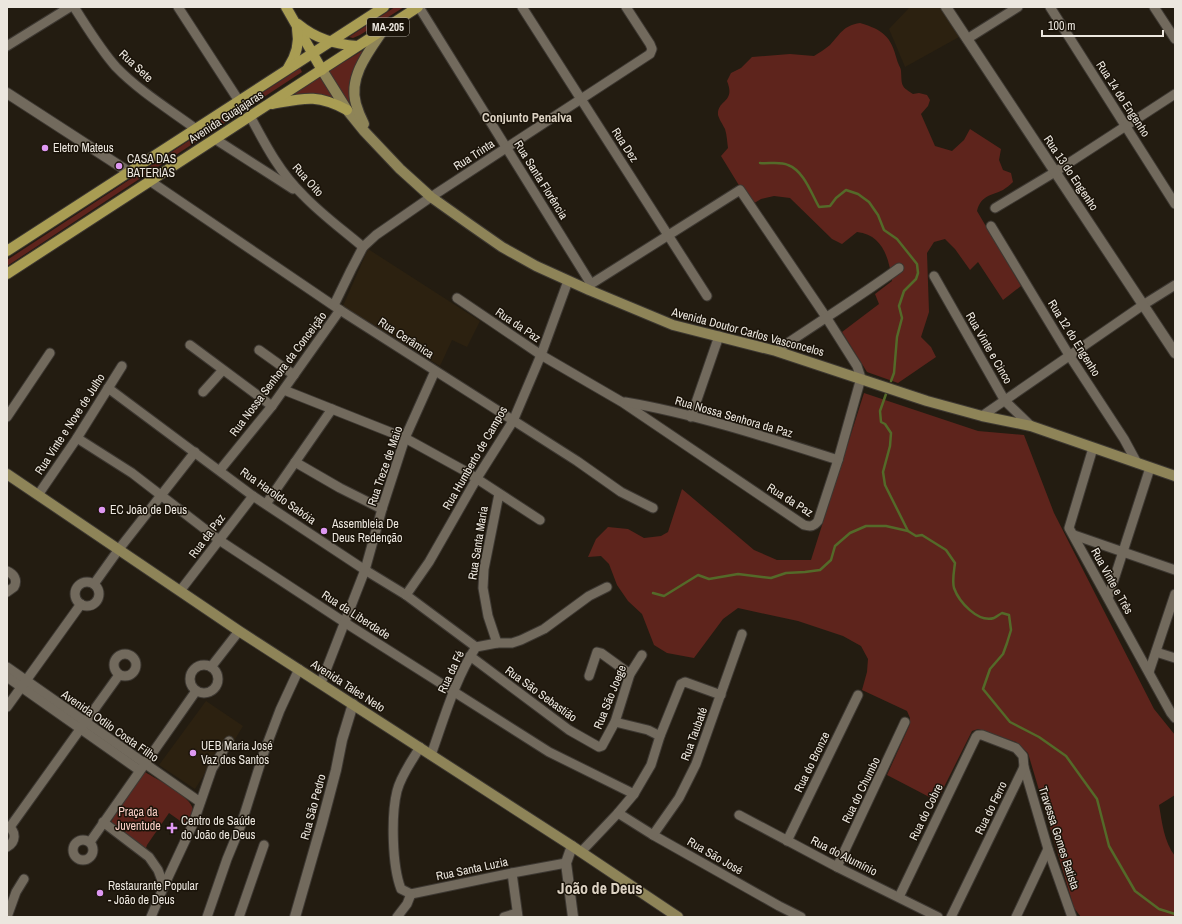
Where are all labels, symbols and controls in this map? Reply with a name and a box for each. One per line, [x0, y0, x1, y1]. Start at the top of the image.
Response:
scale bar [1042, 12, 1163, 38]
road number: MA-205 [367, 18, 409, 36]
text: 100 m [1048, 18, 1075, 34]
street label: Rua Sete [116, 46, 156, 86]
street label: Rua 14 do Engenho [1092, 58, 1154, 140]
street label: Avenida Guajajaras [185, 87, 267, 148]
district label: Conjunto Penalva [482, 109, 572, 126]
street label: Rua Dez [608, 125, 642, 165]
street label: Rua 13 do Engenho [1040, 132, 1102, 214]
street label: Rua Trinta [450, 135, 498, 174]
street label: Rua Santa Florência [510, 137, 572, 223]
place label: Eletro Mateus [53, 140, 114, 156]
marker: Eletro Mateus [40, 143, 50, 153]
place label: CASA DAS BATERIAS [127, 151, 177, 181]
street label: Rua Oito [289, 160, 327, 200]
marker: CASA DAS BATERIAS [114, 161, 124, 171]
street label: Rua 12 do Engenho [1044, 297, 1104, 379]
street label: Rua da Paz [492, 304, 544, 346]
street label: Avenida Doutor Carlos Vasconcelos [669, 304, 826, 360]
street label: Rua Nossa Senhora da Conceição [226, 308, 330, 440]
street label: Rua Vinte e Cinco [962, 309, 1016, 387]
street label: Rua Cerâmica [375, 314, 437, 362]
street label: Rua Vinte e Nove de Julho [31, 370, 109, 478]
street label: Rua Nossa Senhora da Paz [673, 392, 795, 442]
street label: Rua Humberto de Campos [439, 403, 511, 513]
street label: Rua Treze de Maio [364, 424, 406, 508]
street label: Rua Haroldo Sabóia [237, 464, 320, 528]
street label: Rua da Paz [764, 480, 816, 520]
place label: EC João de Deus [110, 502, 187, 518]
street label: Rua Santa Maria [464, 504, 492, 581]
marker: EC João de Deus [97, 505, 107, 515]
street label: Rua da Paz [185, 511, 229, 561]
place label: Assembleia De Deus Redenção [331, 516, 403, 546]
marker: Assembleia De Deus Redenção [319, 526, 329, 536]
street label: Rua Vinte e Três [1087, 545, 1137, 617]
street label: Rua da Liberdade [319, 587, 393, 643]
street label: Rua da Fé [434, 648, 468, 696]
street label: Avenida Tales Neto [307, 656, 388, 716]
street label: Rua São Sebastião [502, 662, 580, 726]
street label: Rua São Joege [590, 663, 630, 731]
street label: Avenida Odilo Costa Filho [57, 686, 162, 766]
street label: Rua Taubaté [677, 705, 711, 763]
street label: Rua do Bronze [790, 729, 834, 795]
place label: UEB Maria José Vaz dos Santos [201, 738, 273, 768]
marker: UEB Maria José Vaz dos Santos [188, 748, 198, 758]
street label: Rua do Chumbo [838, 754, 884, 826]
street label: Rua São Pedro [297, 772, 329, 842]
street label: Rua do Ferro [971, 779, 1011, 837]
street label: Rua do Cobre [905, 781, 947, 843]
street label: Travessa Gomes Batista [1035, 784, 1083, 892]
park label: Praça da Juventude [115, 804, 161, 834]
place label: Centro de Saúde do João de Deus [181, 813, 255, 843]
marker: Centro de Saúde do João de Deus [166, 822, 178, 834]
street label: Rua do Alumínio [808, 832, 880, 880]
street label: Rua São José [684, 834, 746, 878]
street label: Rua Santa Luzia [434, 853, 510, 884]
district label: João de Deus [557, 877, 643, 899]
place label: Restaurante Popular - João de Deus [108, 878, 199, 908]
marker: Restaurante Popular - João de Deus [95, 888, 105, 898]

